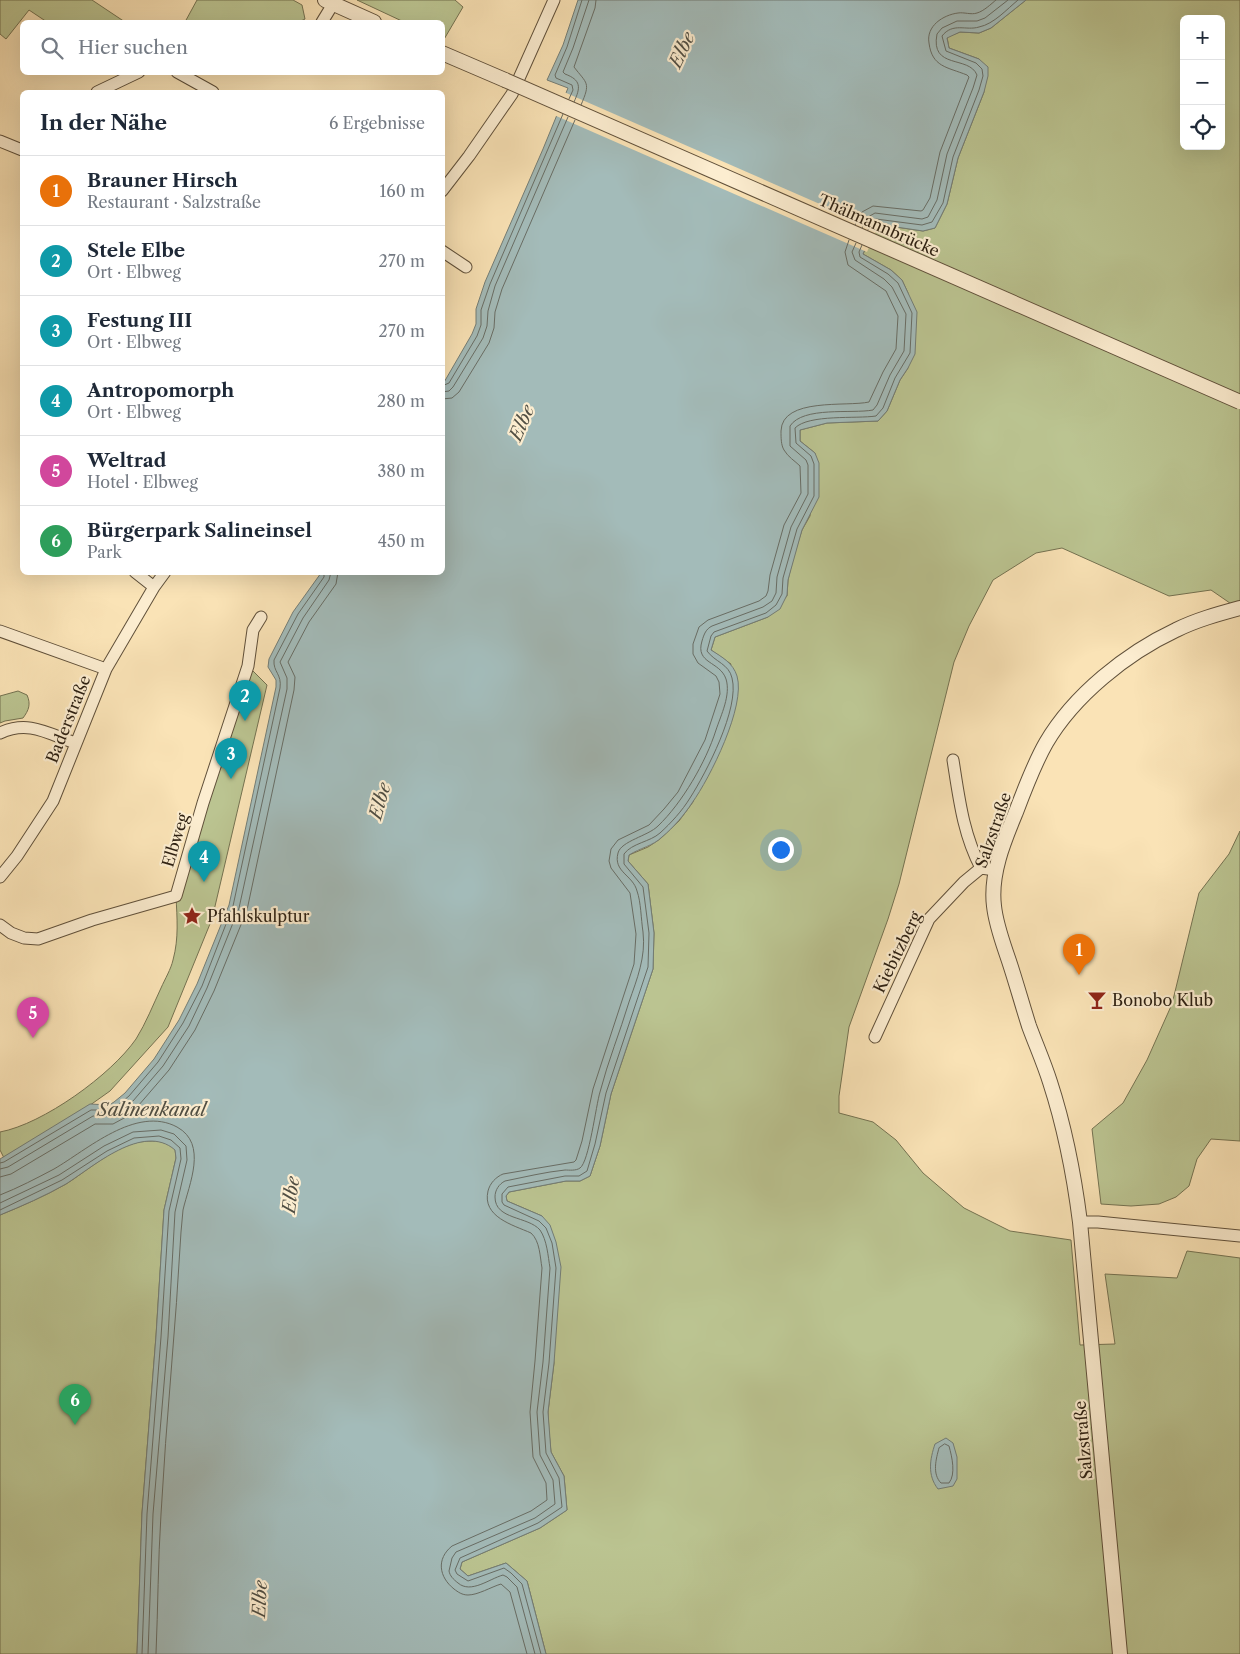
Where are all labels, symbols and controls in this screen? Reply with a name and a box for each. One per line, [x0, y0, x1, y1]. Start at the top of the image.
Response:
map controls [1180, 15, 1225, 150]
button: + [1180, 15, 1225, 60]
search box [20, 20, 445, 75]
water label: Elbe [663, 27, 700, 73]
icon: search [38, 34, 66, 62]
text: Hier suchen [78, 36, 188, 59]
button: − [1180, 60, 1225, 105]
button: locate [1180, 105, 1225, 150]
text: In der Nähe [40, 110, 167, 135]
text: 6 Ergebnisse [329, 113, 425, 133]
text: Brauner Hirsch [87, 169, 238, 192]
text: 1 [52, 181, 60, 201]
text: 160 m [380, 181, 425, 201]
street label: Thälmannbrücke [815, 189, 943, 261]
text: Restaurant · Salzstraße [87, 192, 261, 212]
text: Stele Elbe [87, 239, 185, 262]
text: 2 [51, 251, 61, 271]
text: 270 m [379, 251, 425, 271]
text: Ort · Elbweg [87, 262, 181, 282]
text: Festung III [87, 309, 192, 332]
text: 3 [51, 321, 61, 341]
text: 270 m [379, 321, 425, 341]
text: Ort · Elbweg [87, 332, 181, 352]
text: Antropomorph [87, 379, 234, 402]
text: 4 [51, 391, 61, 411]
text: 280 m [377, 391, 425, 411]
water label: Elbe [504, 401, 540, 446]
text: Ort · Elbweg [87, 402, 181, 422]
text: Weltrad [87, 449, 167, 472]
text: 5 [52, 461, 60, 481]
text: 380 m [377, 461, 425, 481]
text: Hotel · Elbweg [87, 472, 198, 492]
text: Bürgerpark Salineinsel [87, 519, 312, 542]
text: 6 [51, 531, 61, 551]
text: 450 m [378, 531, 425, 551]
text: Park [87, 542, 122, 562]
street label: Baderstraße [41, 672, 95, 766]
pin: 2 [229, 680, 261, 721]
pin: 3 [215, 738, 247, 779]
water label: Elbe [364, 779, 396, 824]
street label: Salzstraße [971, 790, 1015, 870]
street label: Elbweg [157, 810, 193, 869]
your location [768, 837, 794, 863]
pin: 4 [188, 841, 220, 882]
place icon: Pfahlskulptur [181, 905, 203, 927]
place label: Pfahlskulptur [207, 906, 310, 926]
street label: Kiebitzberg [869, 907, 926, 996]
pin: 1 [1063, 934, 1095, 975]
bar icon: Bonobo Klub [1086, 989, 1108, 1011]
place label: Bonobo Klub [1112, 990, 1213, 1010]
pin: 5 [17, 997, 49, 1038]
water label: Salinenkanal [97, 1099, 209, 1121]
water label: Elbe [278, 1174, 304, 1217]
pin: 6 [59, 1384, 91, 1425]
street label: Salzstraße [1070, 1400, 1096, 1480]
water label: Elbe [248, 1579, 272, 1620]

